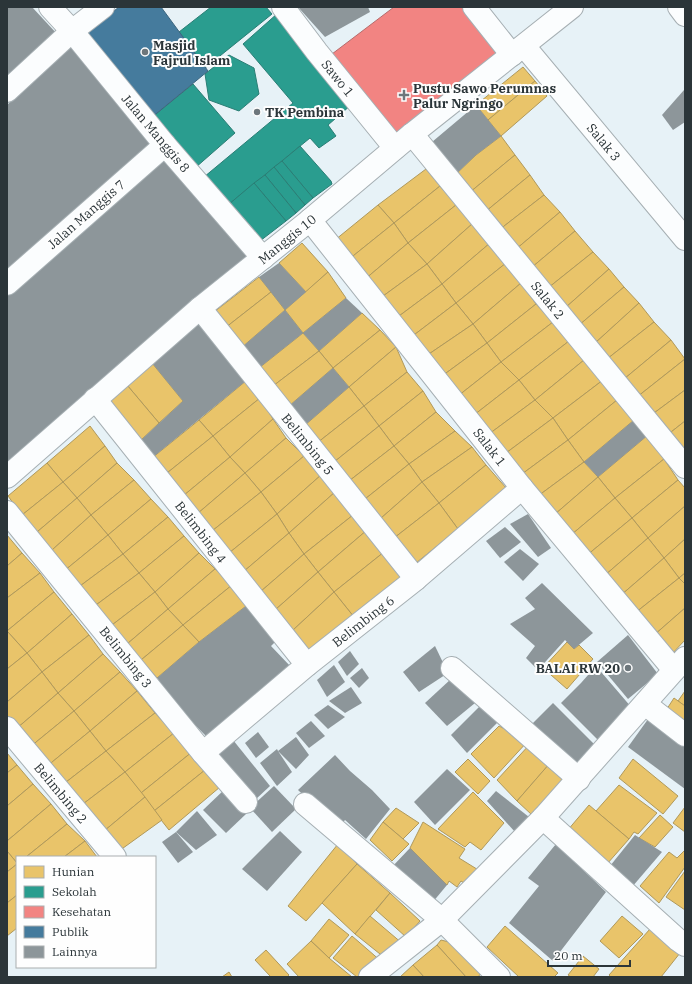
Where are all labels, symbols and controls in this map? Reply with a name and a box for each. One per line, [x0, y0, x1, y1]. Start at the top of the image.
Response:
place label: Masjid Fajrul Islam [153, 37, 231, 69]
marker: Masjid Fajrul Islam [140, 47, 150, 57]
street label: Sawo 1 [318, 56, 358, 100]
place label: Pustu Sawo Perumnas Palur Ngringo [413, 80, 556, 112]
marker: Pustu Sawo Perumnas Palur Ngringo [398, 89, 410, 101]
street label: Jalan Manggis 8 [118, 91, 194, 176]
place label: TK Pembina [265, 104, 345, 121]
marker: TK Pembina [252, 107, 262, 117]
street label: Salak 3 [583, 120, 624, 165]
street label: Jalan Manggis 7 [44, 176, 129, 253]
street label: Manggis 10 [255, 211, 320, 268]
street label: Salak 2 [527, 278, 568, 323]
street label: Belimbing 5 [278, 410, 338, 478]
street label: Salak 1 [469, 425, 510, 470]
street label: Belimbing 4 [171, 498, 230, 567]
street label: Belimbing 6 [329, 592, 398, 651]
street label: Belimbing 3 [96, 623, 156, 691]
place label: BALAI RW 20 [536, 660, 620, 677]
marker: BALAI RW 20 [623, 663, 633, 673]
street label: Belimbing 2 [30, 759, 91, 827]
legend [16, 856, 156, 968]
text: Hunian [52, 864, 95, 879]
text: Sekolah [52, 884, 97, 899]
text: Kesehatan [52, 904, 112, 919]
text: Publik [52, 924, 89, 939]
scale bar [548, 942, 630, 968]
text: Lainnya [52, 944, 98, 959]
text: 20 m [554, 948, 583, 963]

